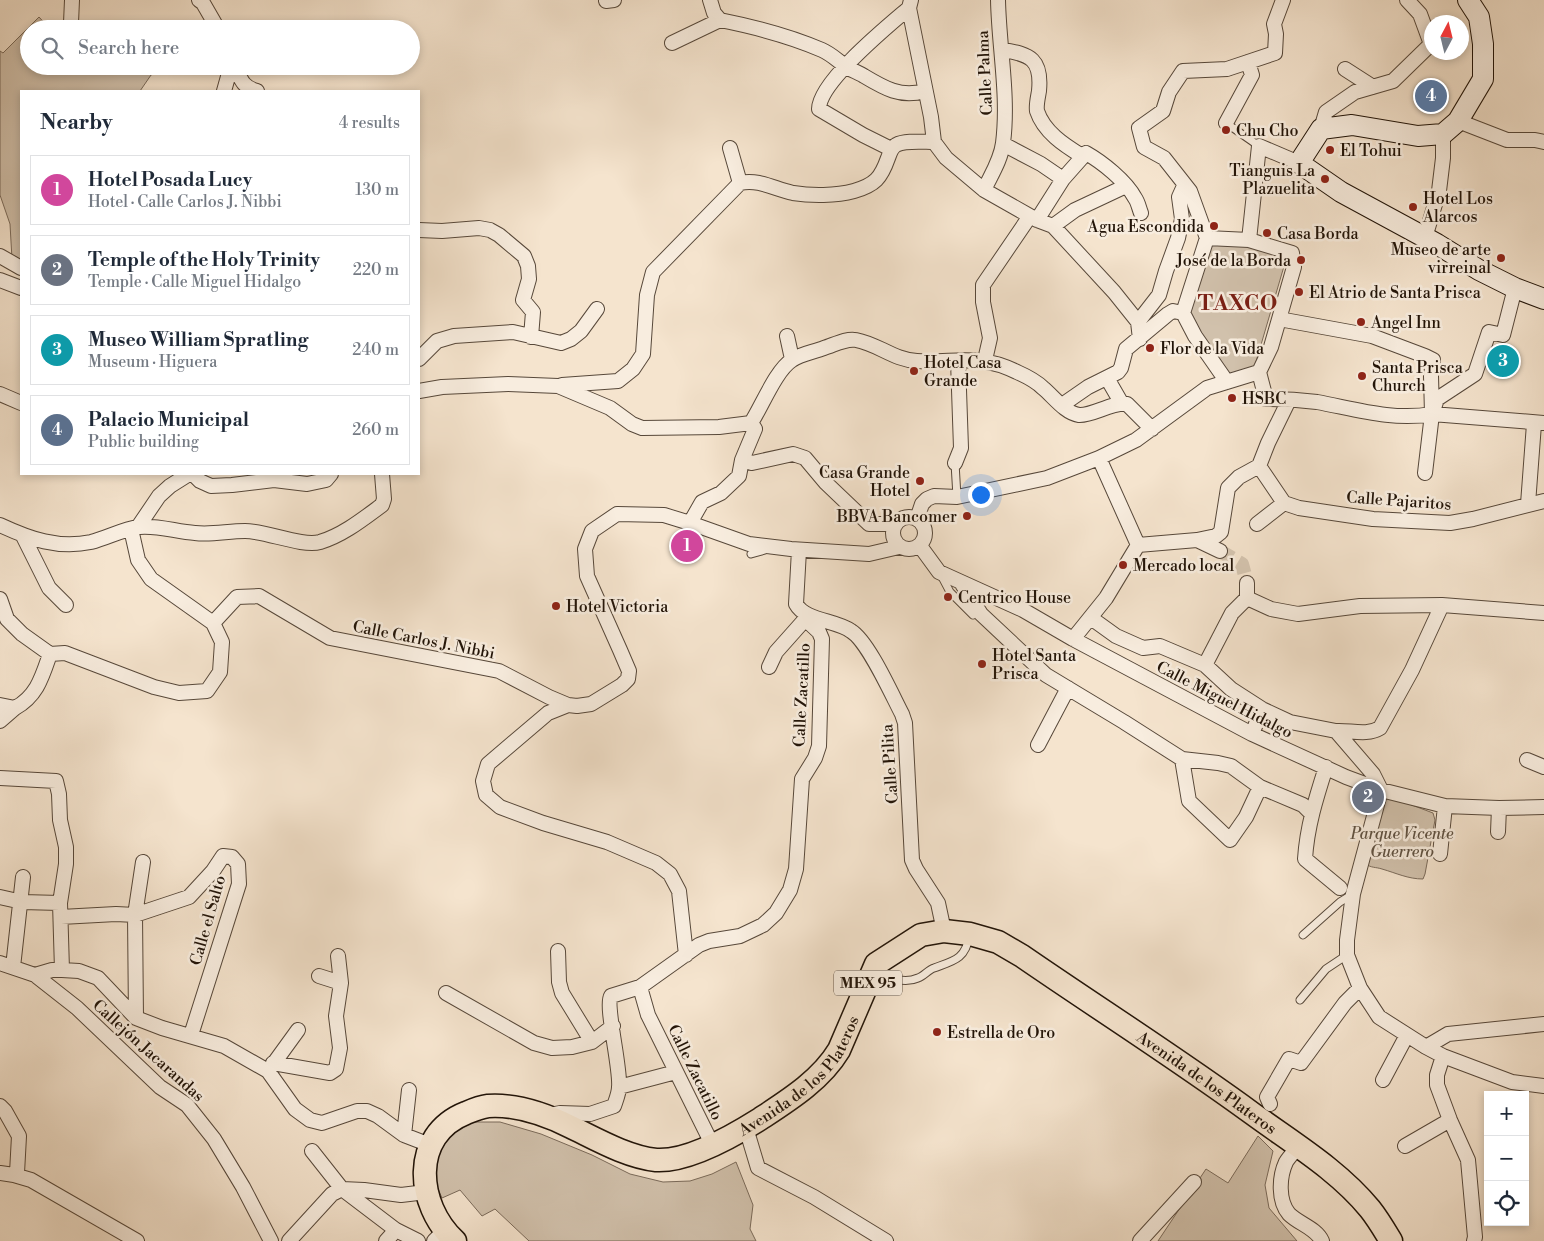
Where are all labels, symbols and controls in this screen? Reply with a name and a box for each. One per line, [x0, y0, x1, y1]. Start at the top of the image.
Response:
north arrow [1424, 15, 1469, 60]
search box [20, 20, 420, 75]
street label: Calle Palma [973, 29, 997, 116]
icon: search [38, 34, 66, 62]
text: Search here [78, 36, 179, 60]
pin: 4 [1415, 77, 1447, 115]
text: Nearby [40, 110, 113, 136]
text: 4 results [339, 113, 400, 133]
place label: Chu Cho [1236, 121, 1298, 141]
marker: Chu Cho [1220, 124, 1232, 136]
place label: El Tohui [1340, 141, 1402, 161]
marker: El Tohui [1324, 144, 1336, 156]
place label: Tianguis La Plazuelita [1229, 161, 1316, 199]
text: Hotel Posada Lucy [88, 168, 252, 192]
marker: Tianguis La Plazuelita [1319, 173, 1331, 185]
text: 1 [53, 180, 61, 200]
text: 130 m [355, 180, 399, 200]
place label: Hotel Los Alarcos [1422, 189, 1493, 227]
text: Hotel · Calle Carlos J. Nibbi [88, 192, 282, 212]
marker: Hotel Los Alarcos [1407, 201, 1419, 213]
place label: Agua Escondida [1087, 217, 1205, 237]
marker: Agua Escondida [1208, 220, 1220, 232]
place label: Casa Borda [1277, 224, 1360, 244]
marker: Casa Borda [1261, 227, 1273, 239]
place label: Museo de arte virreinal [1391, 240, 1491, 278]
text: Temple of the Holy Trinity [88, 248, 320, 272]
place label: José de la Borda [1175, 251, 1292, 271]
marker: Museo de arte virreinal [1495, 252, 1507, 264]
marker: José de la Borda [1295, 254, 1307, 266]
text: 2 [52, 260, 62, 280]
text: 220 m [353, 260, 399, 280]
text: Temple · Calle Miguel Hidalgo [88, 272, 301, 292]
place label: El Atrio de Santa Prisca [1309, 283, 1482, 303]
marker: El Atrio de Santa Prisca [1293, 286, 1305, 298]
district label: TAXCO [1198, 291, 1278, 317]
place label: Angel Inn [1370, 313, 1441, 333]
marker: Angel Inn [1355, 316, 1367, 328]
text: Museo William Spratling [88, 328, 308, 352]
place label: Flor de la Vida [1160, 339, 1265, 359]
text: 3 [52, 340, 62, 360]
text: 240 m [352, 340, 399, 360]
marker: Flor de la Vida [1144, 342, 1156, 354]
pin: 3 [1487, 342, 1519, 380]
text: Museum · Higuera [88, 352, 217, 372]
place label: Hotel Casa Grande [924, 353, 1002, 391]
place label: Santa Prisca Church [1372, 358, 1464, 396]
marker: Hotel Casa Grande [908, 365, 920, 377]
marker: Santa Prisca Church [1356, 370, 1368, 382]
place label: HSBC [1242, 389, 1286, 409]
marker: HSBC [1226, 392, 1238, 404]
text: Palacio Municipal [88, 408, 249, 432]
text: 4 [52, 420, 62, 440]
text: 260 m [352, 420, 399, 440]
text: Public building [88, 432, 199, 452]
place label: Casa Grande Hotel [819, 463, 910, 501]
marker: Casa Grande Hotel [914, 475, 926, 487]
your location [968, 482, 994, 508]
street label: Calle Pajaritos [1346, 487, 1452, 515]
place label: BBVA Bancomer [836, 507, 957, 527]
marker: BBVA Bancomer [961, 510, 973, 522]
pin: 1 [671, 527, 703, 565]
place label: Mercado local [1133, 556, 1234, 576]
marker: Mercado local [1117, 559, 1129, 571]
place label: Centrico House [958, 588, 1071, 608]
marker: Centrico House [942, 591, 954, 603]
place label: Hotel Victoria [566, 597, 669, 617]
marker: Hotel Victoria [550, 600, 562, 612]
street label: Calle Carlos J. Nibbi [351, 616, 497, 664]
street label: Calle Zacatillo [789, 643, 815, 748]
place label: Hotel Santa Prisca [992, 646, 1077, 684]
street label: Calle Miguel Hidalgo [1153, 657, 1296, 743]
marker: Hotel Santa Prisca [976, 658, 988, 670]
street label: Calle Pilita [877, 722, 903, 805]
pin: 2 [1352, 778, 1384, 816]
park label: Parque Vicente Guerrero [1349, 824, 1454, 862]
street label: Calle el Salto [186, 873, 230, 968]
road number: MEX 95 [834, 970, 902, 996]
street label: Callejón Jacarandas [88, 995, 208, 1106]
street label: Avenida de los Plateros [734, 1013, 864, 1141]
street label: Calle Zacatillo [663, 1021, 727, 1124]
place label: Estrella de Oro [947, 1023, 1055, 1043]
marker: Estrella de Oro [931, 1026, 943, 1038]
street label: Avenida de los Plateros [1132, 1027, 1280, 1139]
map controls [1484, 1091, 1529, 1226]
button: + [1484, 1091, 1529, 1136]
button: − [1484, 1136, 1529, 1181]
button: locate [1484, 1181, 1529, 1226]

